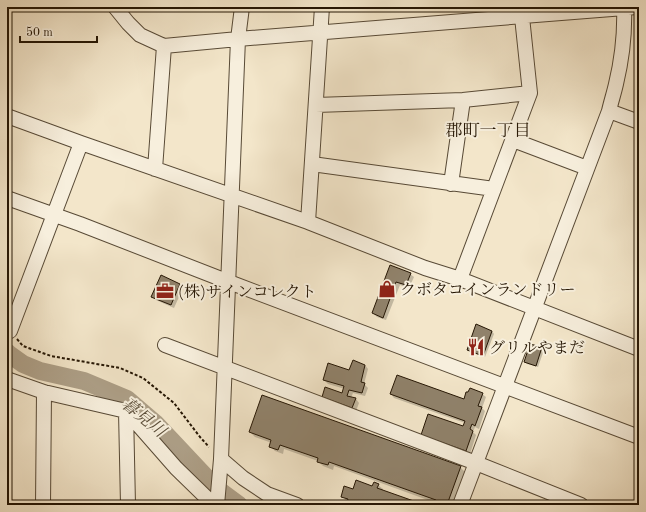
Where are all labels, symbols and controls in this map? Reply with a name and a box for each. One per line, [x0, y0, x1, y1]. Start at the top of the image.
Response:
scale bar [20, 18, 97, 44]
text: 50 m [26, 26, 53, 39]
district label: 郡町一丁目 [446, 122, 531, 140]
shop icon: クボタコインランドリー [377, 279, 397, 299]
office icon: (株)サインコレクト [155, 281, 175, 301]
place label: クボタコインランドリー [400, 281, 576, 299]
place label: (株)サインコレクト [178, 283, 316, 301]
restaurant icon: グリルやまだ [466, 337, 486, 357]
place label: グリルやまだ [489, 340, 585, 357]
water label: 暮見川 [118, 394, 171, 442]

